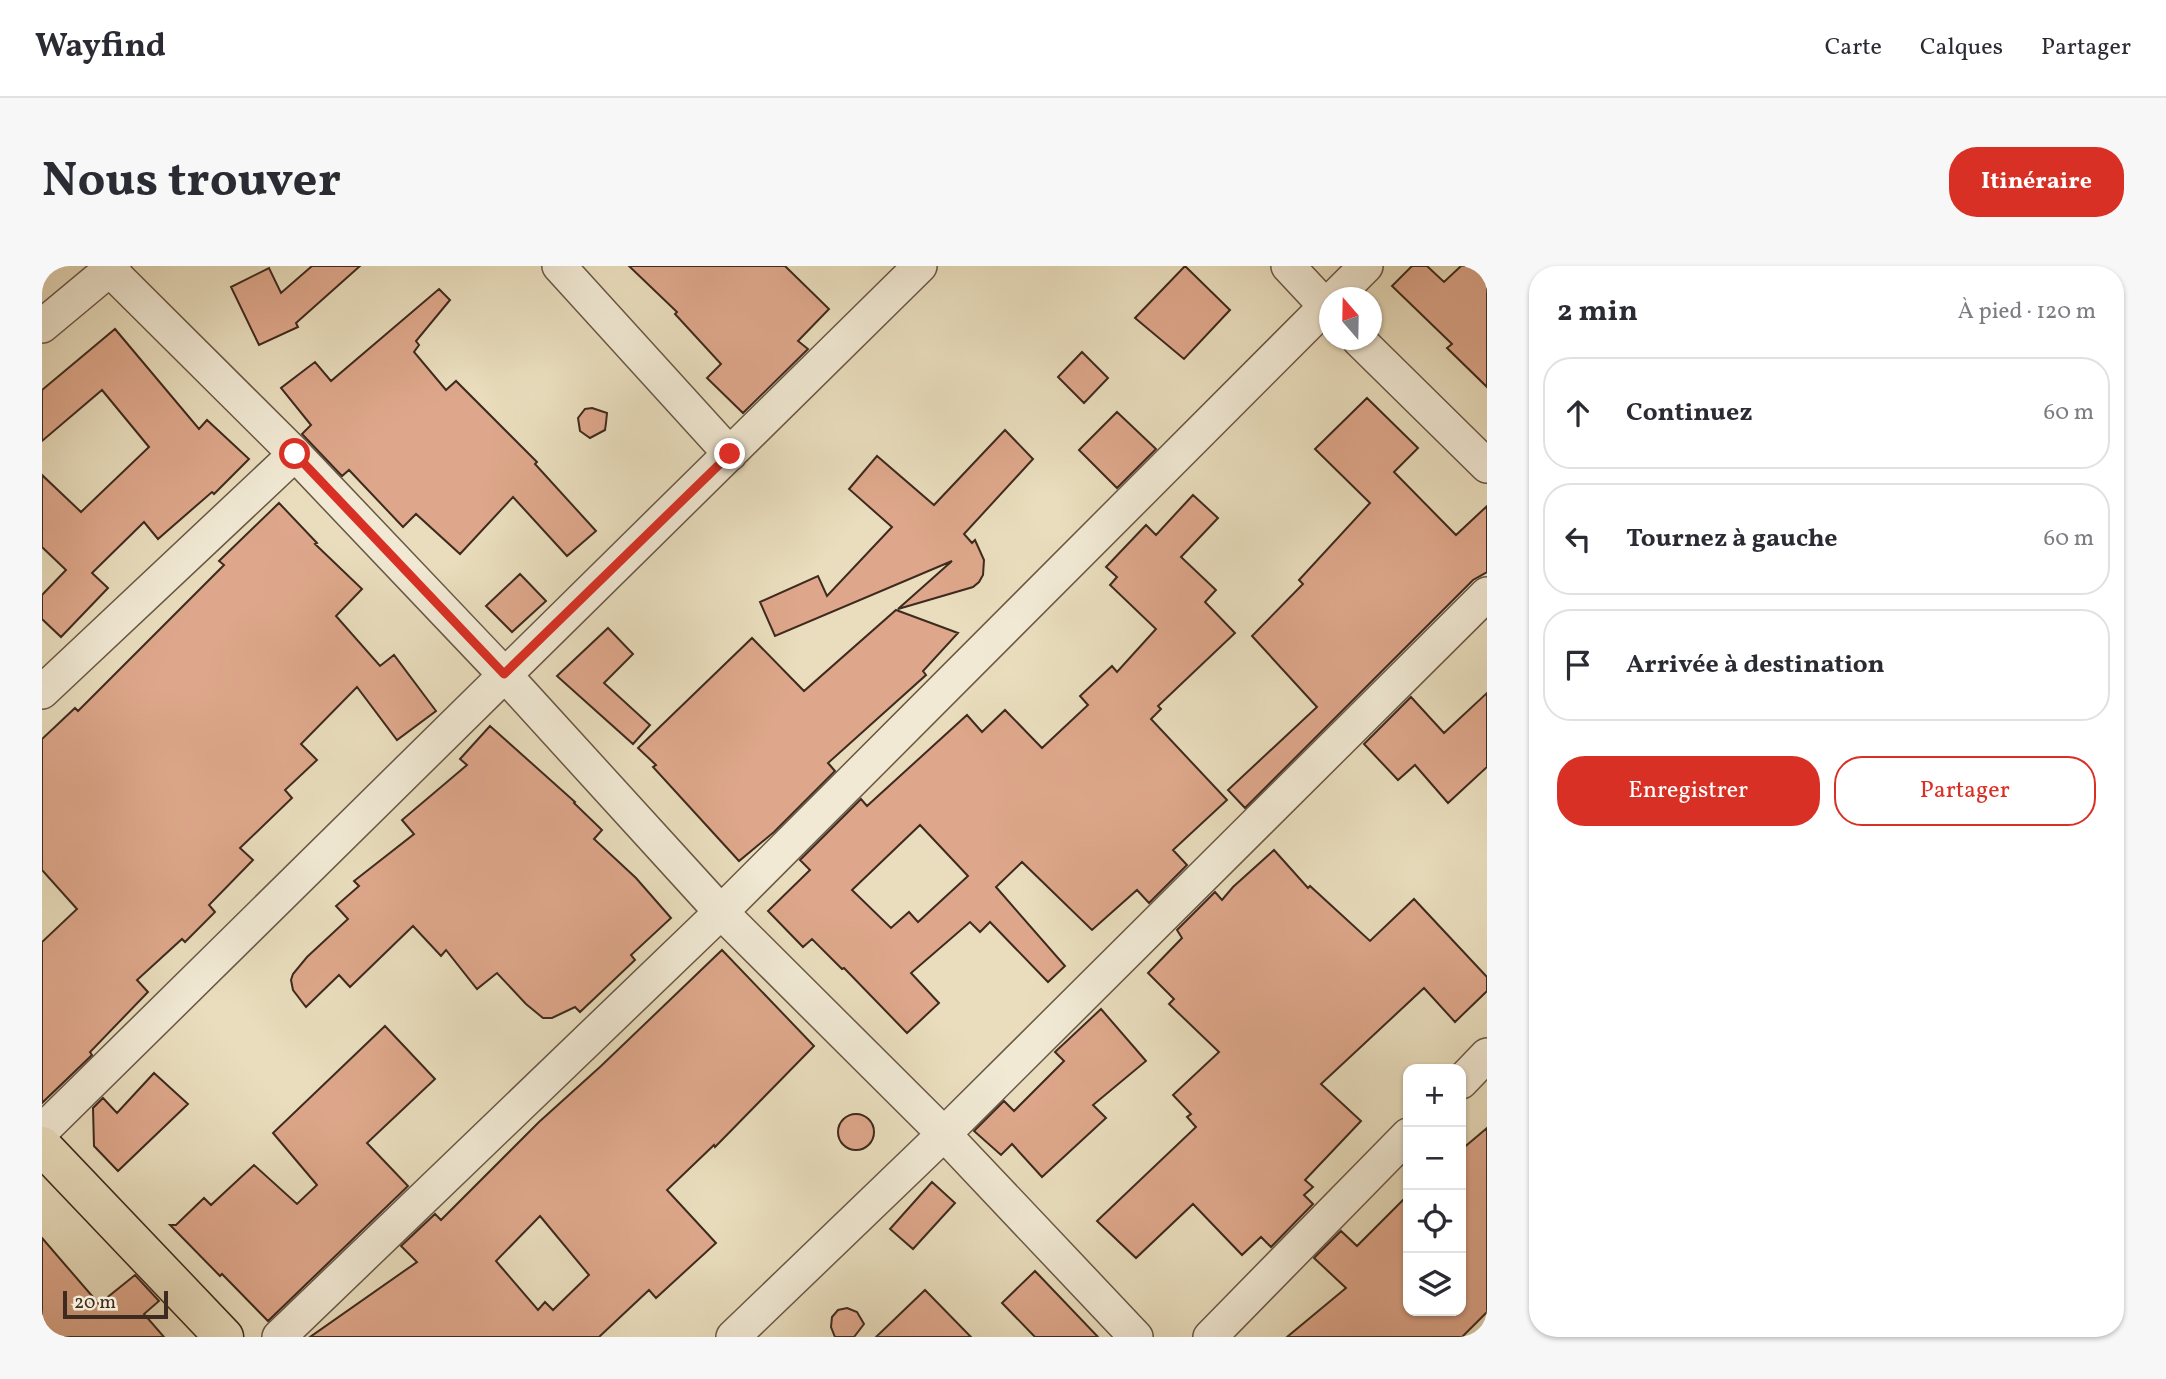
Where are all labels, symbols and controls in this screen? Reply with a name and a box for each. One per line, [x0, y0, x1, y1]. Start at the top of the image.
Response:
text: Wayfind [35, 25, 166, 71]
text: Carte [1825, 31, 1882, 65]
text: Calques [1920, 31, 2003, 65]
text: Partager [2041, 31, 2131, 65]
button: Itinéraire [1949, 147, 2124, 217]
text: Nous trouver [42, 148, 341, 217]
north arrow [1319, 287, 1382, 350]
text: 2 min [1557, 291, 1638, 333]
text: À pied · 120 m [1958, 296, 2096, 328]
icon: ahead [1559, 394, 1597, 432]
text: Continuez [1626, 395, 1752, 431]
text: 60 m [2044, 397, 2094, 429]
route start [279, 438, 310, 469]
route end [714, 438, 745, 469]
icon: left [1559, 520, 1597, 558]
text: Tournez à gauche [1626, 521, 1838, 557]
text: 60 m [2044, 523, 2094, 555]
icon: arrive [1559, 646, 1597, 684]
text: Arrivée à destination [1626, 647, 1885, 683]
button: Enregistrer [1557, 756, 1820, 826]
button: Partager [1834, 756, 2096, 826]
map controls [1403, 1064, 1466, 1316]
button: + [1403, 1064, 1466, 1127]
button: − [1403, 1127, 1466, 1190]
button: locate [1403, 1190, 1466, 1253]
button: layers [1403, 1253, 1466, 1316]
scale bar [63, 1288, 168, 1320]
text: 20 m [74, 1290, 116, 1316]

